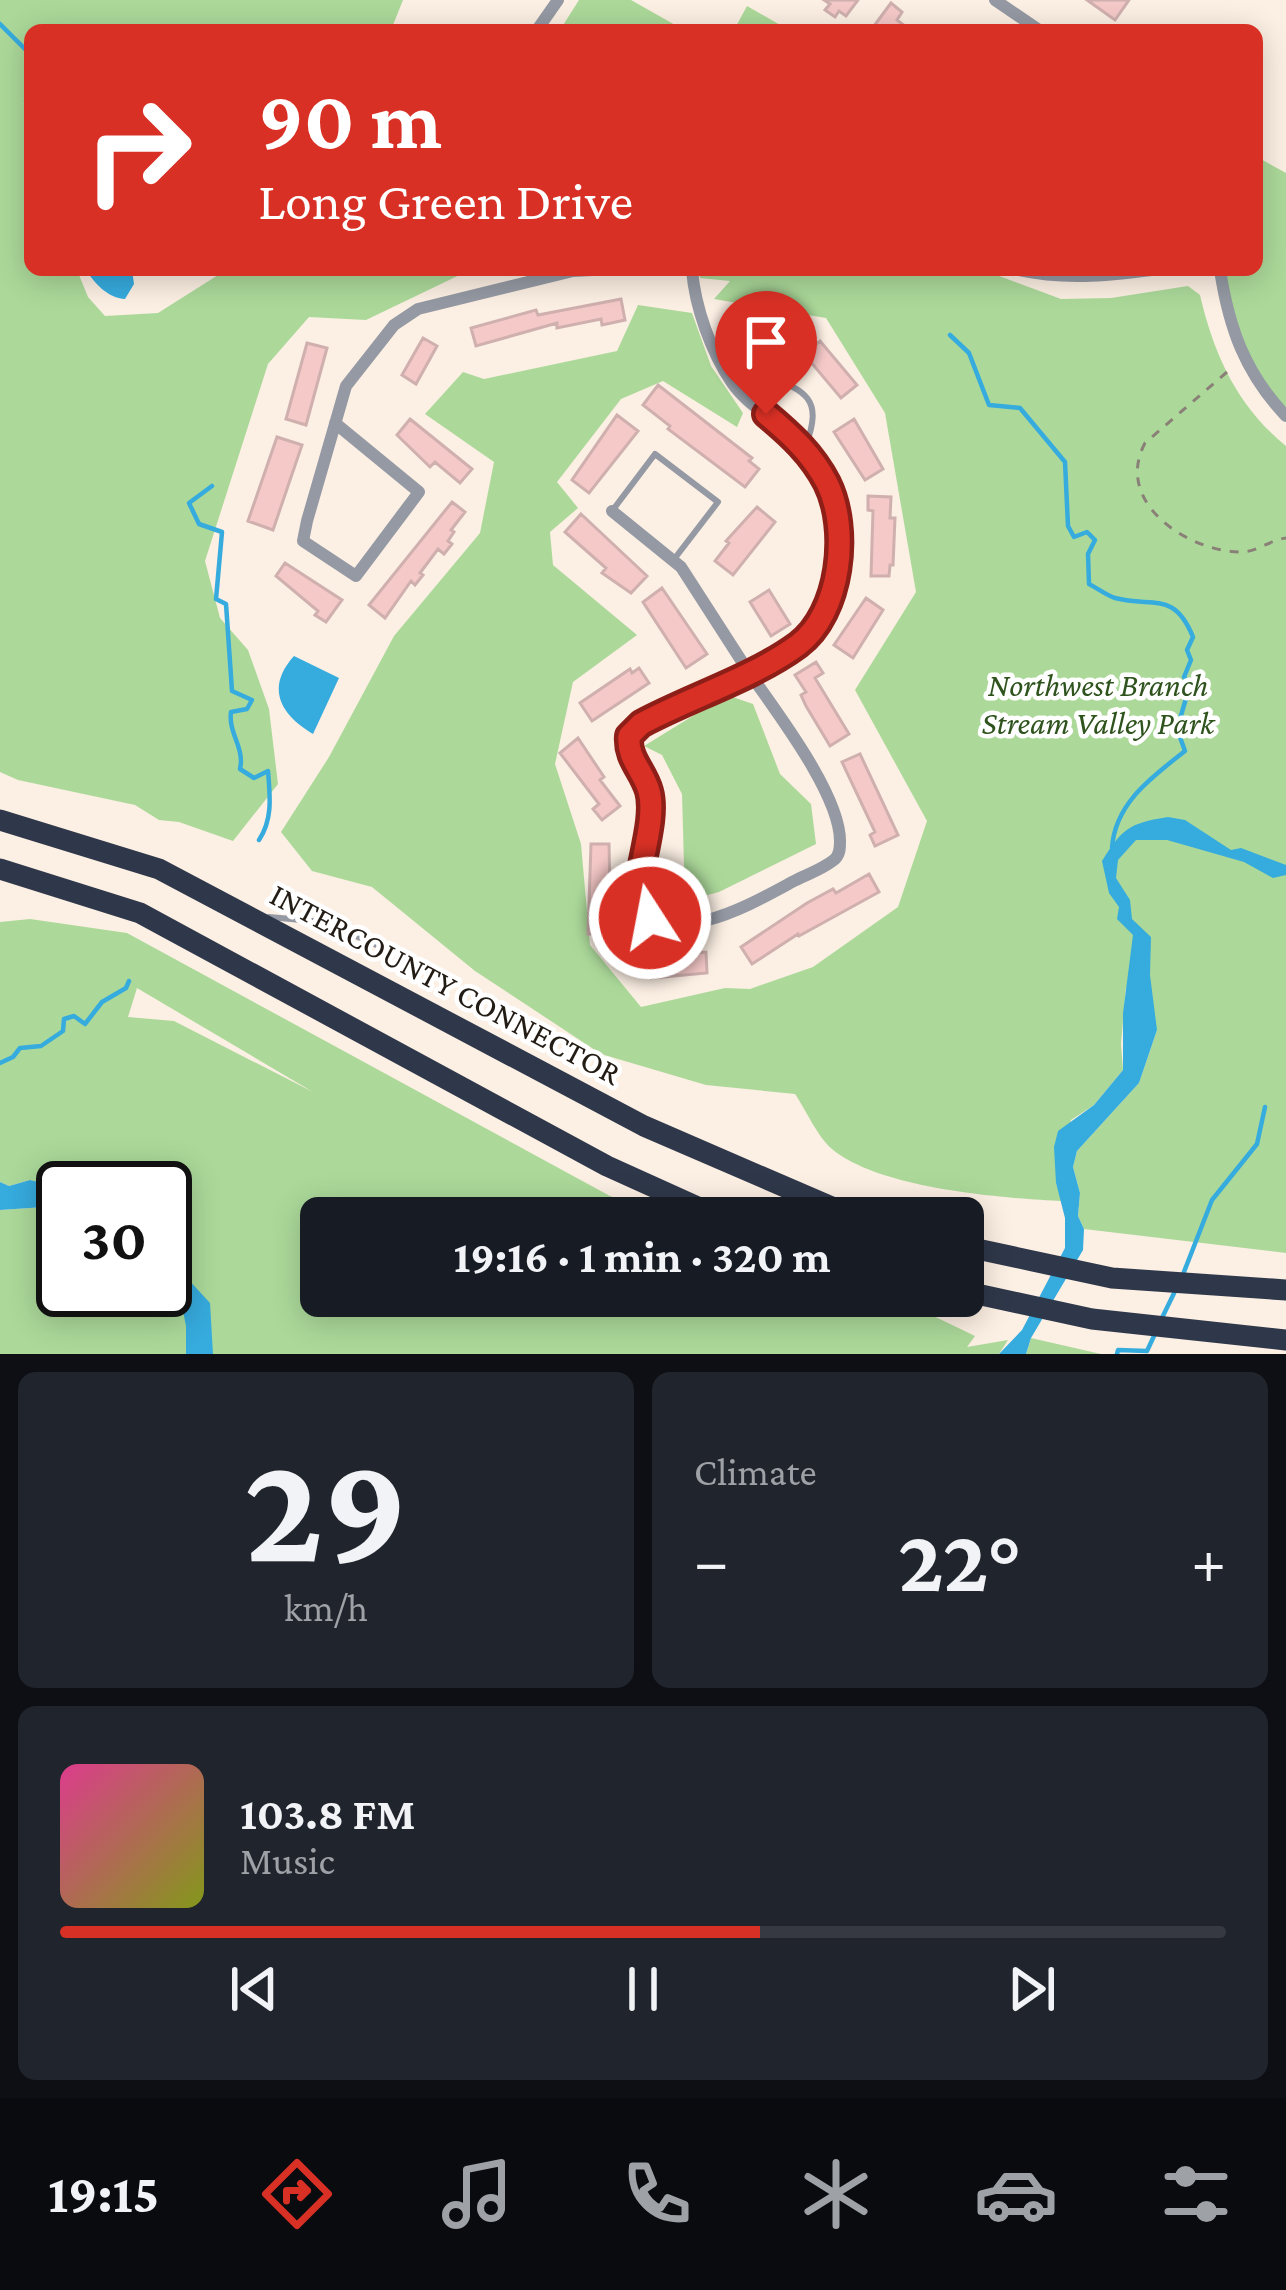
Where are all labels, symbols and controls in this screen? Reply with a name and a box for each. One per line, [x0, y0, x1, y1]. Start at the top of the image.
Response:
icon: right [60, 72, 216, 228]
text: 90 m [258, 73, 442, 166]
text: Long Green Drive [258, 171, 633, 231]
pin [715, 291, 817, 414]
icon: arrive [733, 309, 799, 375]
park label: Northwest Branch Stream Valley Park [982, 666, 1216, 741]
position arrow [587, 855, 713, 981]
street label: INTERCOUNTY CONNECTOR [264, 875, 628, 1092]
speed limit sign: 30 [36, 1161, 192, 1317]
text: 19:16 · 1 min · 320 m [453, 1232, 831, 1282]
text: 29 [244, 1421, 408, 1595]
text: Climate [694, 1450, 817, 1493]
text: 22° [898, 1510, 1022, 1610]
text: − [694, 1524, 729, 1597]
text: + [1191, 1524, 1226, 1597]
text: km/h [284, 1586, 368, 1629]
text: 103.8 FM [240, 1789, 415, 1839]
text: Music [240, 1839, 335, 1882]
icon: previous [221, 1956, 287, 2022]
icon: pause [610, 1956, 676, 2022]
icon: next [999, 1956, 1065, 2022]
icon: directions [255, 2152, 339, 2236]
icon: music [435, 2152, 519, 2236]
icon: phone [615, 2152, 699, 2236]
icon: climate [794, 2152, 878, 2236]
icon: car [974, 2152, 1058, 2236]
icon: filters [1154, 2152, 1238, 2236]
text: 19:15 [48, 2164, 159, 2224]

